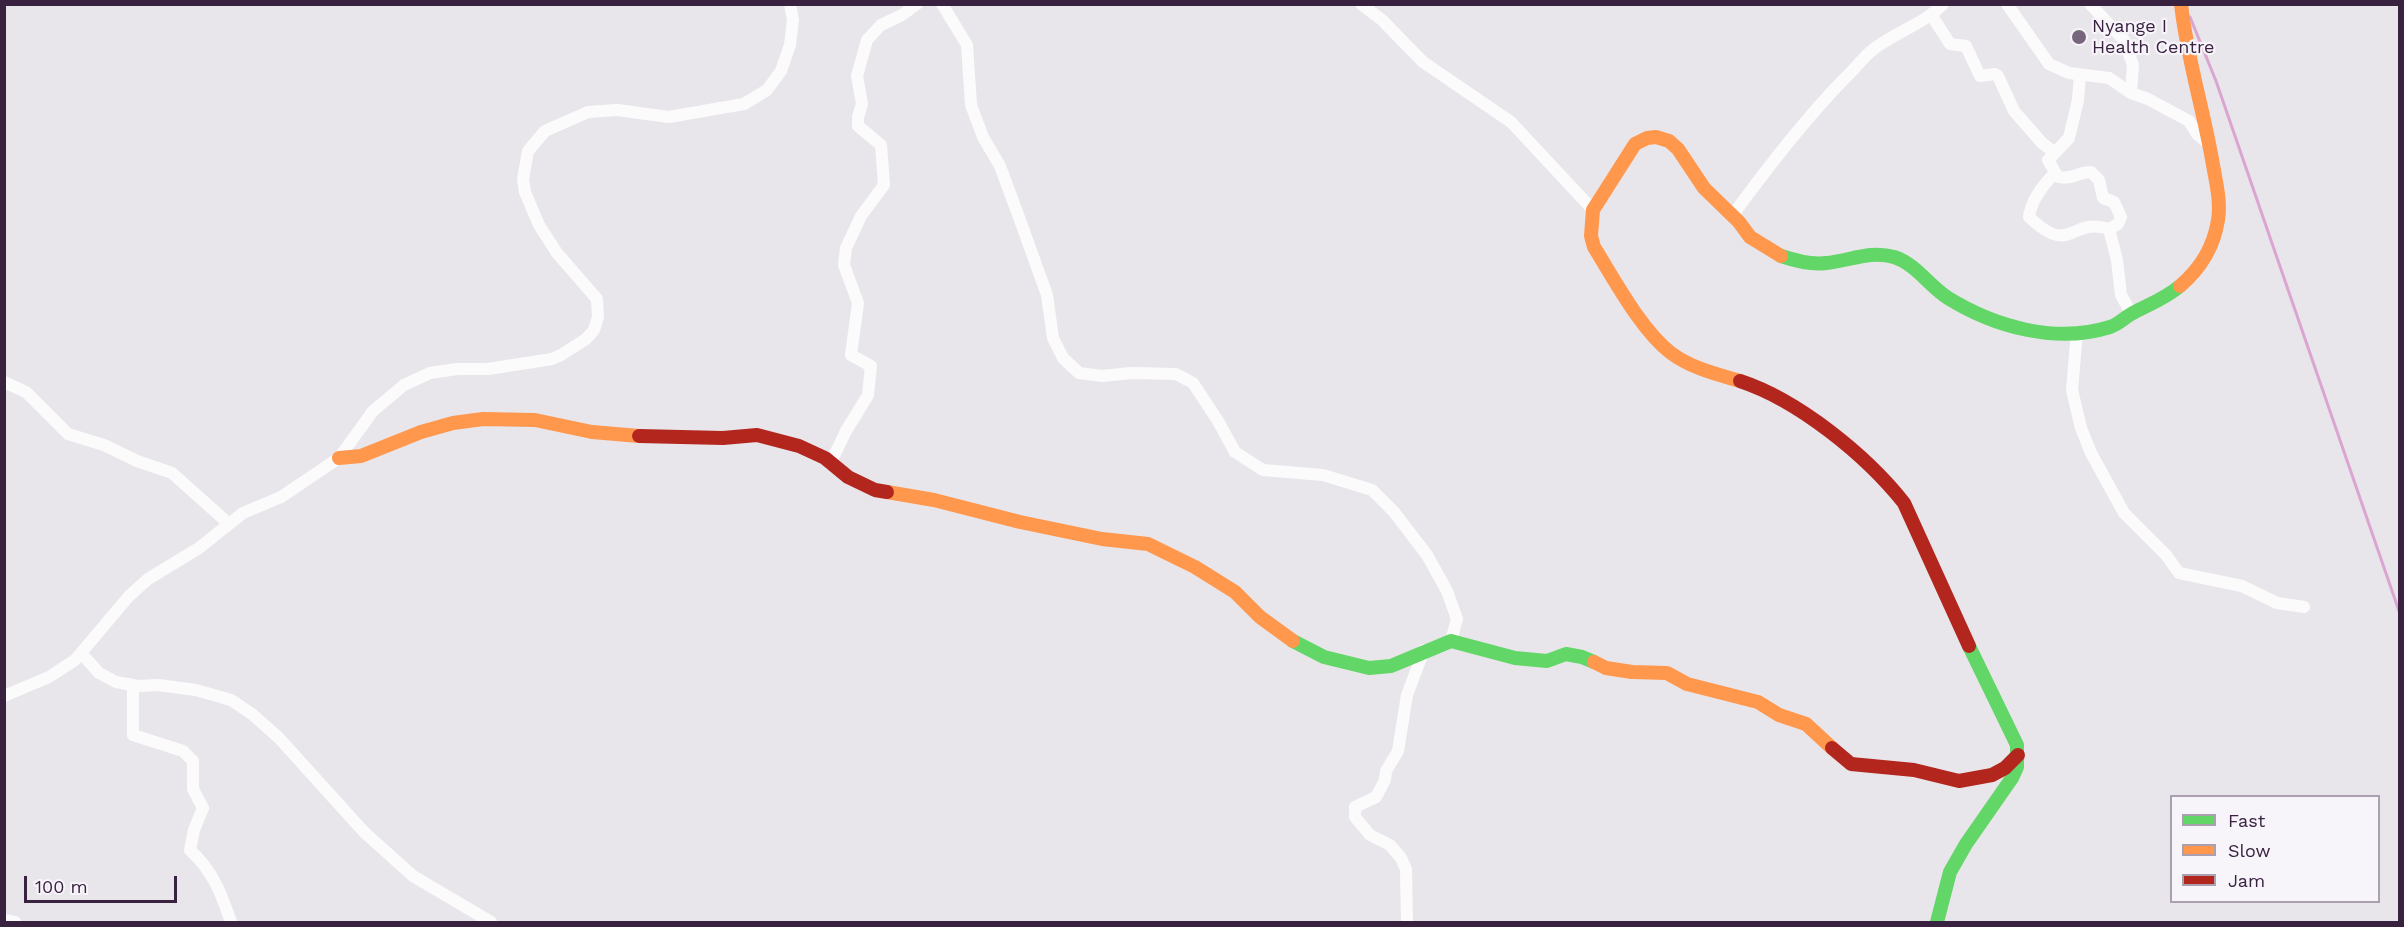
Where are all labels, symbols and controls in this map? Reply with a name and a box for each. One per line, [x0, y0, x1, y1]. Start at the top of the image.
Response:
place label: Nyange I Health Centre [2092, 16, 2214, 58]
marker: Nyange I Health Centre [2070, 28, 2088, 46]
legend [2170, 795, 2380, 903]
text: Fast [2228, 810, 2265, 831]
text: Slow [2228, 840, 2271, 861]
scale bar [27, 864, 180, 902]
text: Jam [2228, 870, 2265, 891]
text: 100 m [35, 876, 88, 897]

